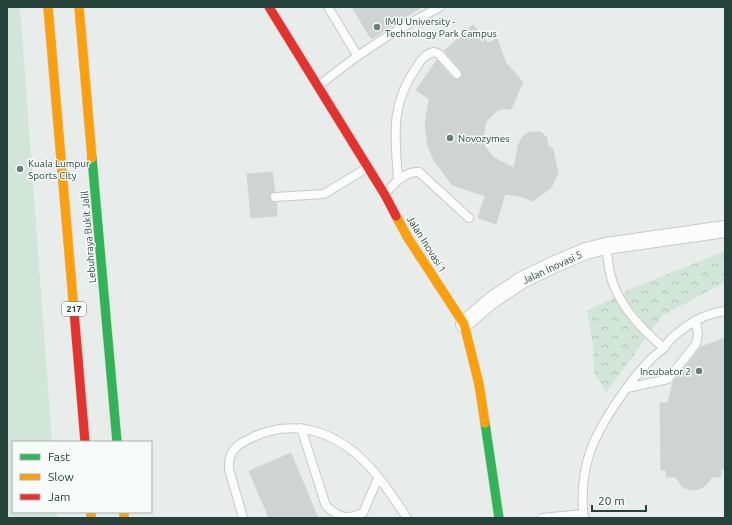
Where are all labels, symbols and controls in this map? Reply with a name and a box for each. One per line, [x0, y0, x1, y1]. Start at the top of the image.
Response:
place label: IMU University - Technology Park Campus [385, 16, 497, 39]
marker: IMU University - Technology Park Campus [372, 22, 382, 32]
marker: Novozymes [445, 133, 455, 143]
place label: Novozymes [458, 133, 510, 144]
place label: Kuala Lumpur Sports City [28, 158, 90, 181]
marker: Kuala Lumpur Sports City [15, 164, 25, 174]
street label: Lebuhraya Bukit Jalil [79, 190, 98, 284]
street label: Jalan Inovasi 1 [405, 214, 448, 275]
street label: Jalan Inovasi 5 [521, 249, 584, 286]
road number: 217 [62, 302, 86, 316]
place label: Incubator 2 [640, 366, 691, 377]
marker: Incubator 2 [694, 366, 704, 376]
legend [12, 441, 152, 513]
text: Fast [48, 450, 70, 463]
text: Slow [48, 470, 74, 483]
scale bar [592, 487, 646, 513]
text: Jam [48, 490, 70, 503]
text: 20 m [598, 494, 625, 507]

